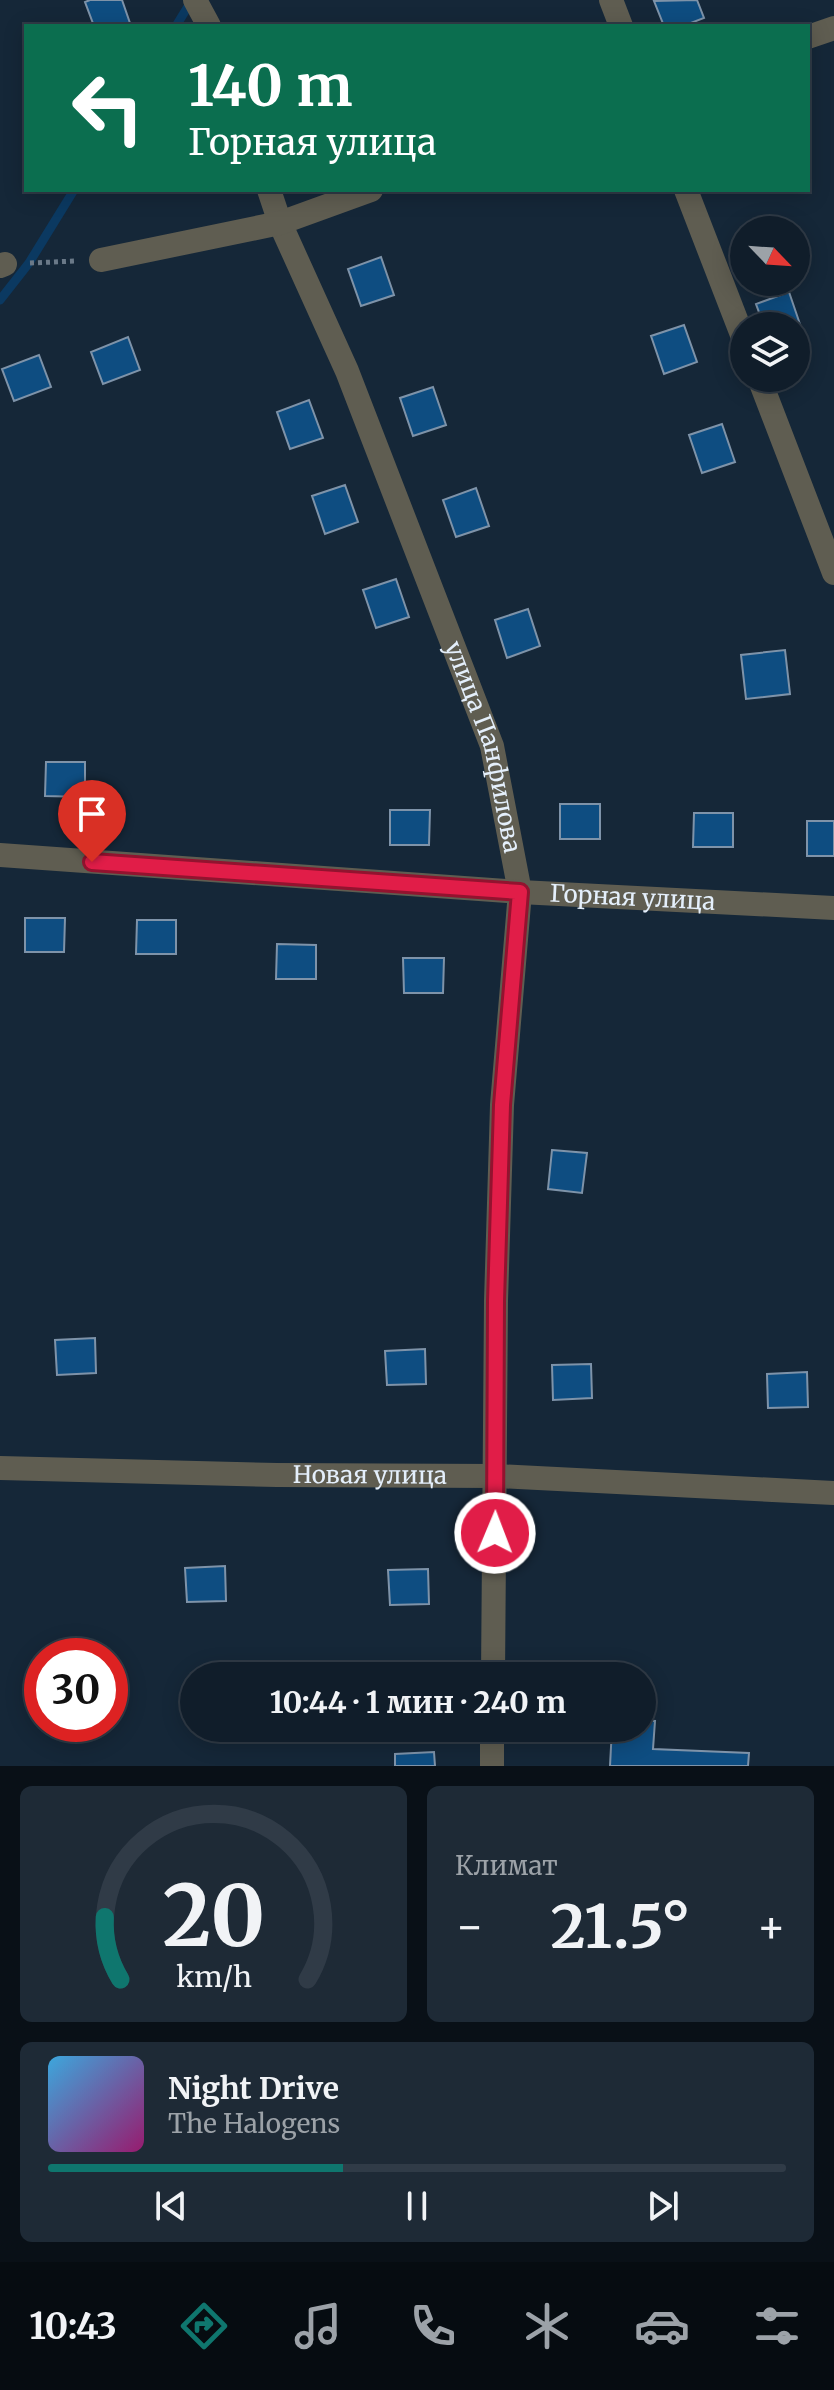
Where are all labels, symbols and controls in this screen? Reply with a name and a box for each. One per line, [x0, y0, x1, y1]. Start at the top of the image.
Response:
text: 140 m [188, 51, 353, 121]
icon: left [56, 56, 160, 160]
text: Горная улица [188, 120, 437, 165]
north arrow [730, 216, 810, 296]
map controls [730, 216, 810, 392]
button: layers [730, 312, 810, 392]
street label: улица Панфилова [438, 637, 528, 856]
pin [58, 780, 126, 862]
icon: arrive [70, 792, 114, 836]
street label: Горная улица [549, 878, 716, 917]
street label: Новая улица [293, 1459, 447, 1491]
position arrow [453, 1491, 537, 1575]
speed limit sign: 30 [24, 1638, 128, 1742]
text: 10:44 · 1 мин · 240 m [270, 1683, 566, 1721]
text: Климат [455, 1849, 558, 1882]
text: 20 [162, 1864, 265, 1969]
text: 21.5° [551, 1889, 690, 1964]
text: − [455, 1899, 484, 1954]
text: + [757, 1899, 786, 1954]
text: km/h [176, 1959, 251, 1995]
text: Night Drive [168, 2069, 339, 2107]
text: The Halogens [168, 2107, 340, 2140]
icon: previous [149, 2184, 193, 2228]
icon: pause [395, 2184, 439, 2228]
icon: next [641, 2184, 685, 2228]
icon: directions [176, 2298, 232, 2354]
icon: music [290, 2298, 346, 2354]
icon: phone [405, 2298, 461, 2354]
icon: climate [519, 2298, 575, 2354]
icon: car [634, 2298, 690, 2354]
icon: filters [749, 2298, 805, 2354]
text: 10:43 [29, 2304, 117, 2349]

